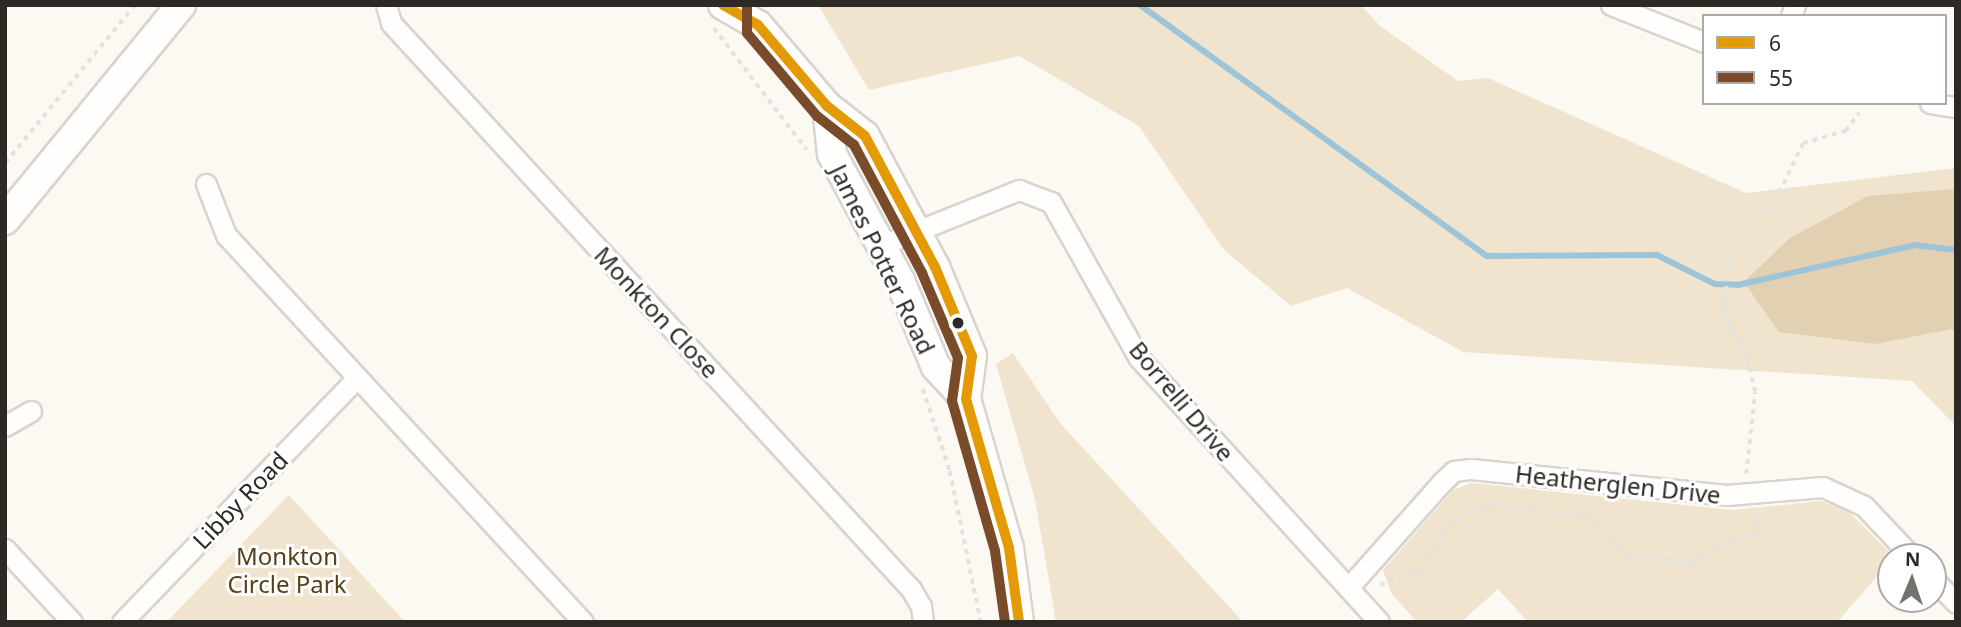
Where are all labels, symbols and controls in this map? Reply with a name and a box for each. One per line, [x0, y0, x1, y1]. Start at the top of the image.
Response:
legend [1702, 14, 1947, 105]
text: 6 [1769, 29, 1781, 57]
text: 55 [1769, 64, 1793, 92]
street label: James Potter Road [825, 159, 941, 359]
street label: Monkton Close [589, 240, 725, 384]
unlabelled marker [951, 316, 965, 330]
street label: Borrelli Drive [1124, 335, 1240, 467]
street label: Libby Road [187, 445, 293, 555]
street label: Heatherglen Drive [1514, 459, 1722, 509]
park label: Monkton Circle Park [228, 542, 346, 598]
north arrow [1877, 543, 1947, 613]
text: N [1904, 546, 1921, 572]

